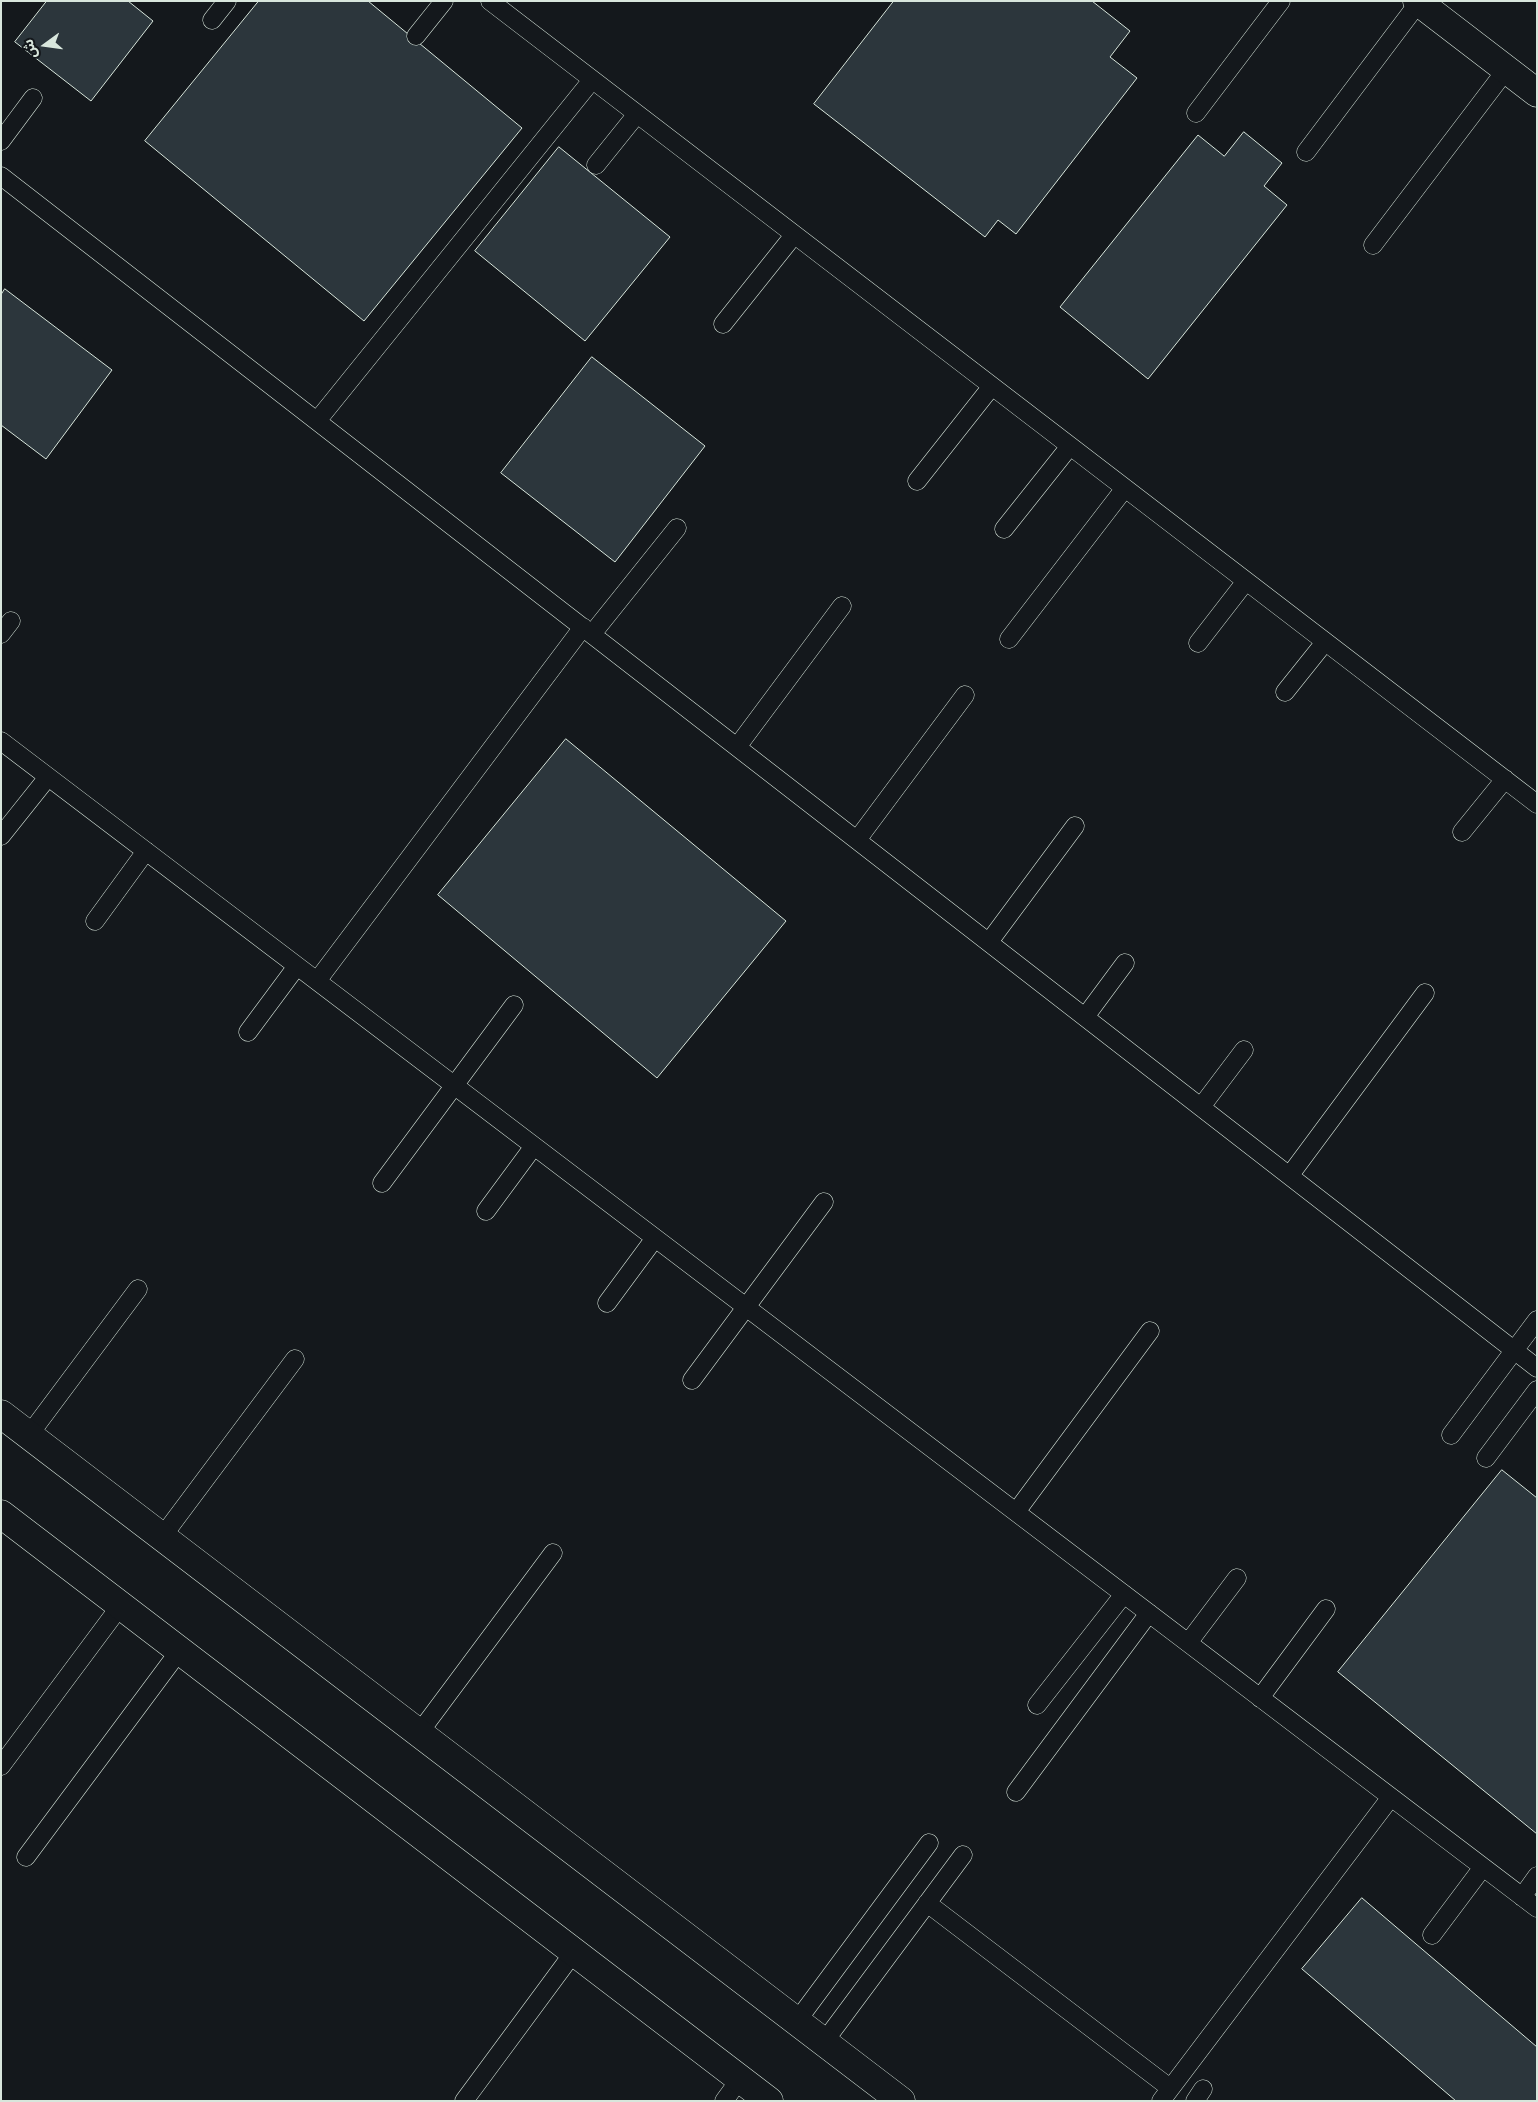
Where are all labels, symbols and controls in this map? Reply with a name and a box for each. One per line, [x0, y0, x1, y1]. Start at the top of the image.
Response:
north arrow [20, 20, 70, 70]
text: ش [19, 37, 41, 60]

